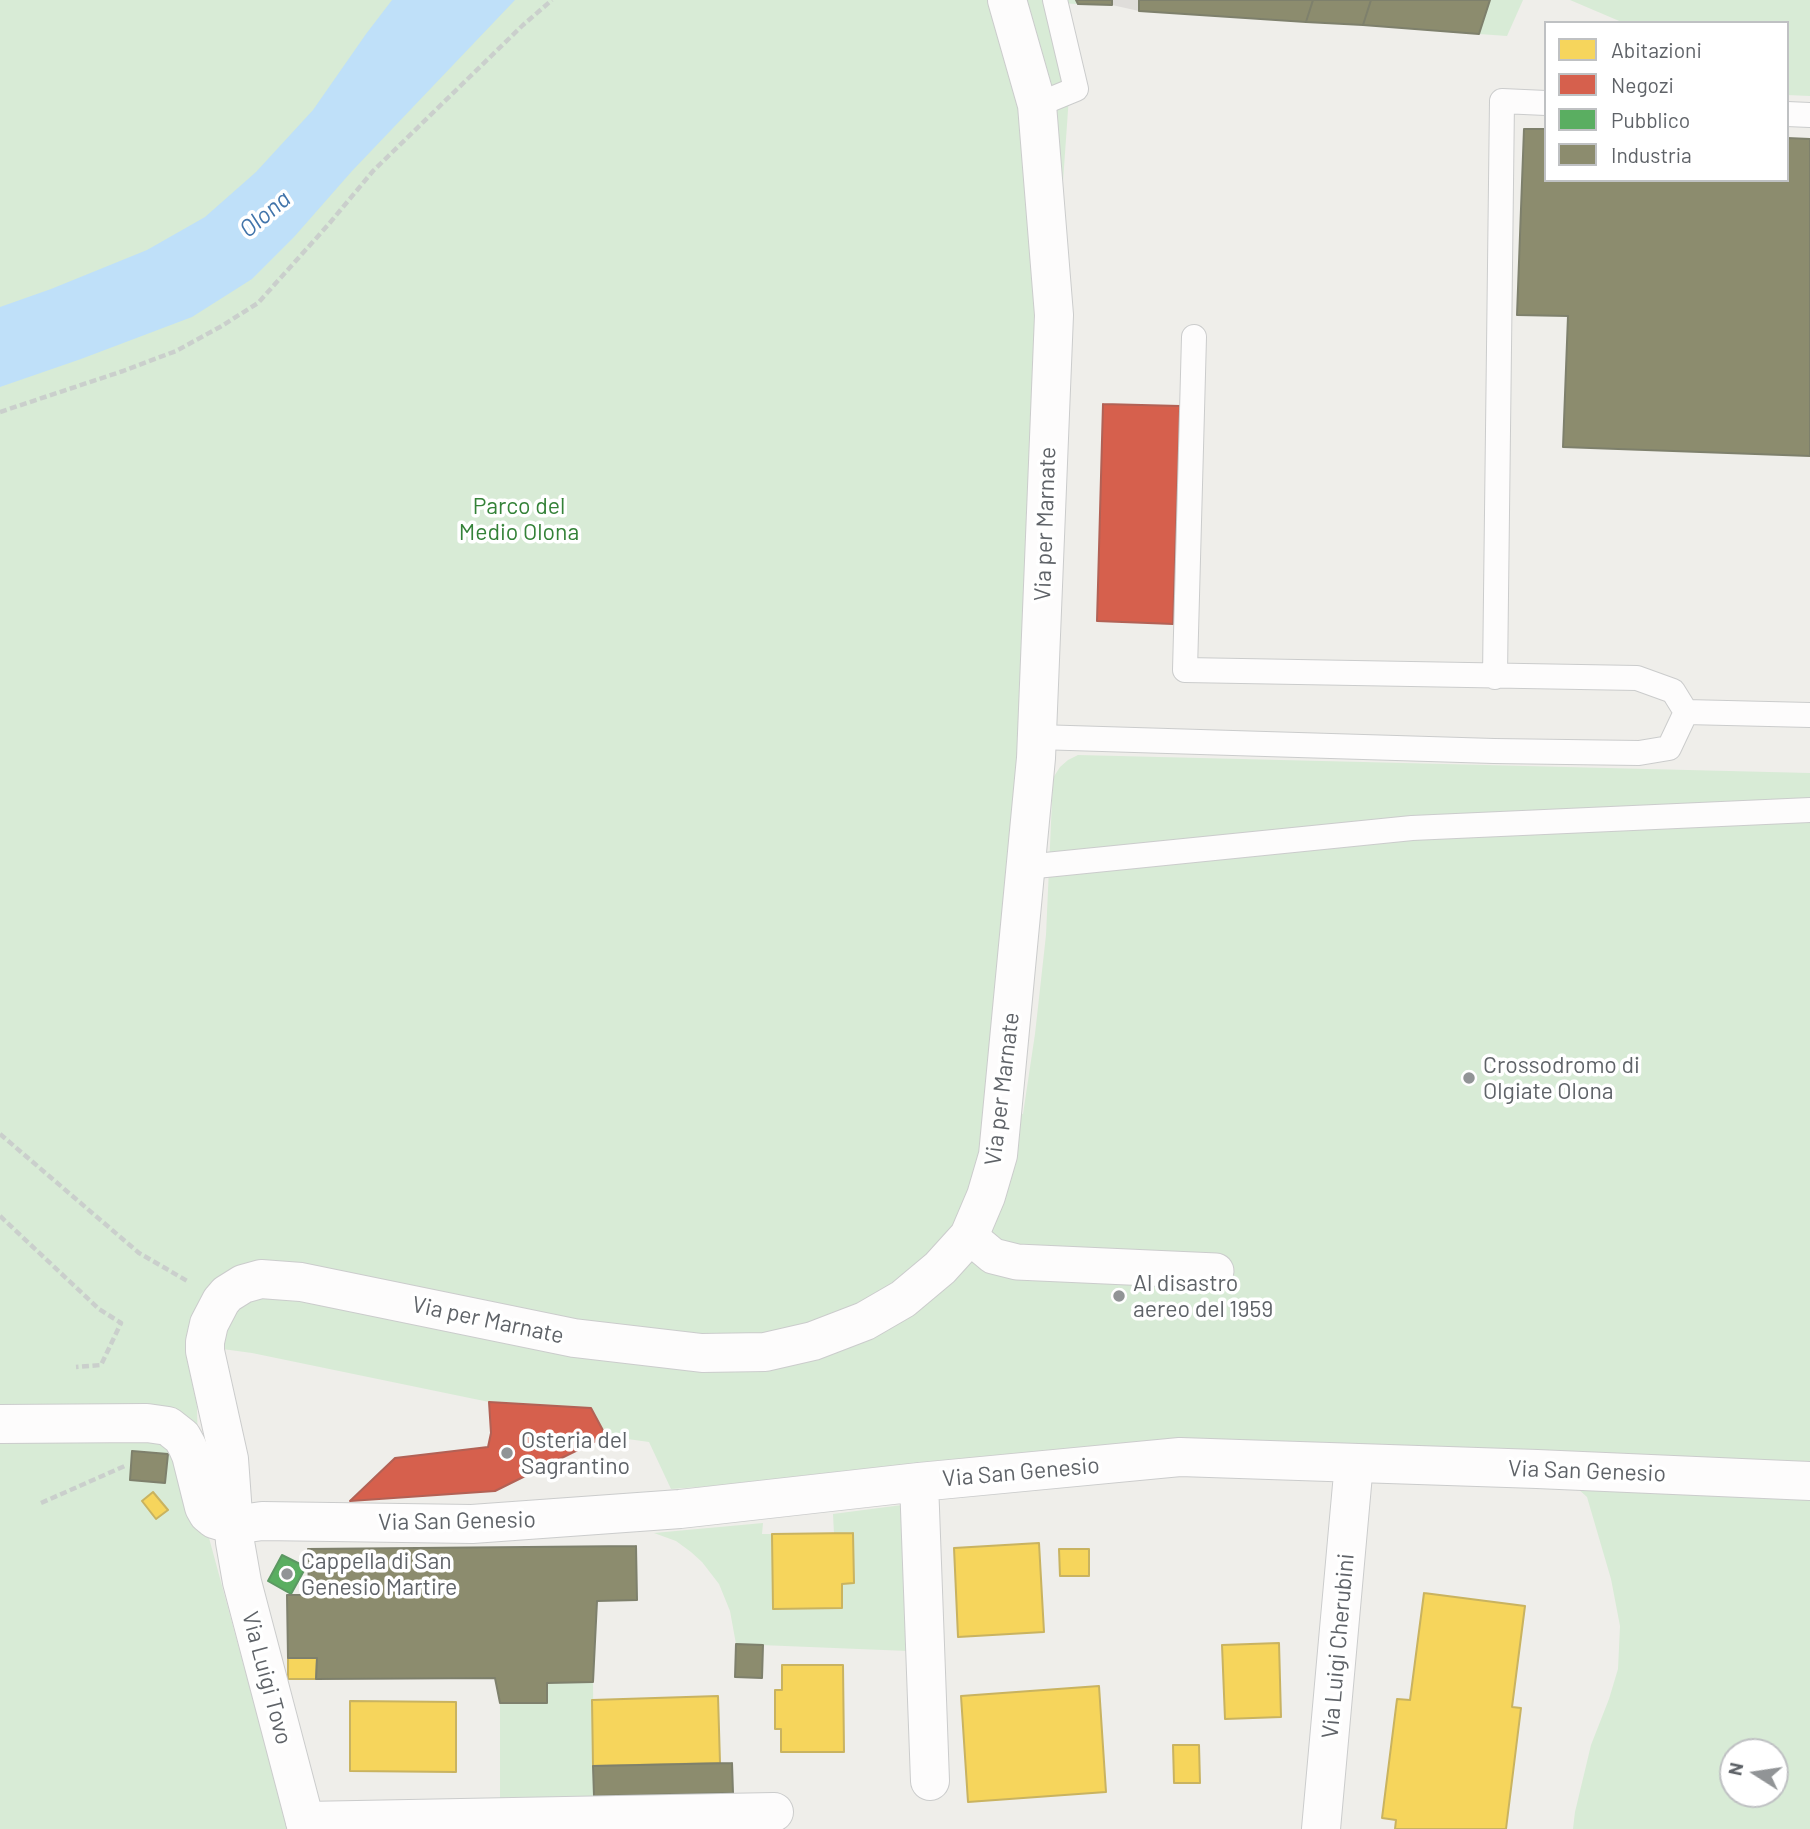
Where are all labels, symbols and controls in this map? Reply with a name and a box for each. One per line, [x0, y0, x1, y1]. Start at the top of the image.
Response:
legend [1544, 21, 1789, 182]
text: Abitazioni [1611, 37, 1702, 62]
text: Negozi [1611, 72, 1674, 97]
text: Pubblico [1611, 107, 1690, 132]
text: Industria [1611, 142, 1692, 167]
water label: Olona [234, 184, 296, 244]
street label: Via per Marnate [1029, 446, 1061, 602]
park label: Parco del Medio Olona [459, 492, 579, 546]
street label: Via per Marnate [979, 1011, 1025, 1167]
place label: Crossodromo di Olgiate Olona [1483, 1051, 1640, 1105]
marker: Crossodromo di Olgiate Olona [1461, 1070, 1477, 1086]
place label: Al disastro aereo del 1959 [1133, 1269, 1273, 1323]
marker: Al disastro aereo del 1959 [1111, 1288, 1127, 1304]
street label: Via per Marnate [410, 1290, 566, 1350]
place label: Osteria del Sagrantino [521, 1426, 630, 1480]
marker: Osteria del Sagrantino [499, 1445, 515, 1461]
street label: Via San Genesio [941, 1451, 1101, 1493]
street label: Via San Genesio [1508, 1454, 1666, 1488]
street label: Via San Genesio [378, 1506, 536, 1536]
place label: Cappella di San Genesio Martire [301, 1547, 457, 1601]
street label: Via Luigi Cherubini [1316, 1552, 1360, 1740]
marker: Cappella di San Genesio Martire [279, 1566, 295, 1582]
street label: Via Luigi Tovo [236, 1609, 298, 1747]
north arrow [1719, 1738, 1789, 1808]
text: N [1722, 1760, 1747, 1778]

